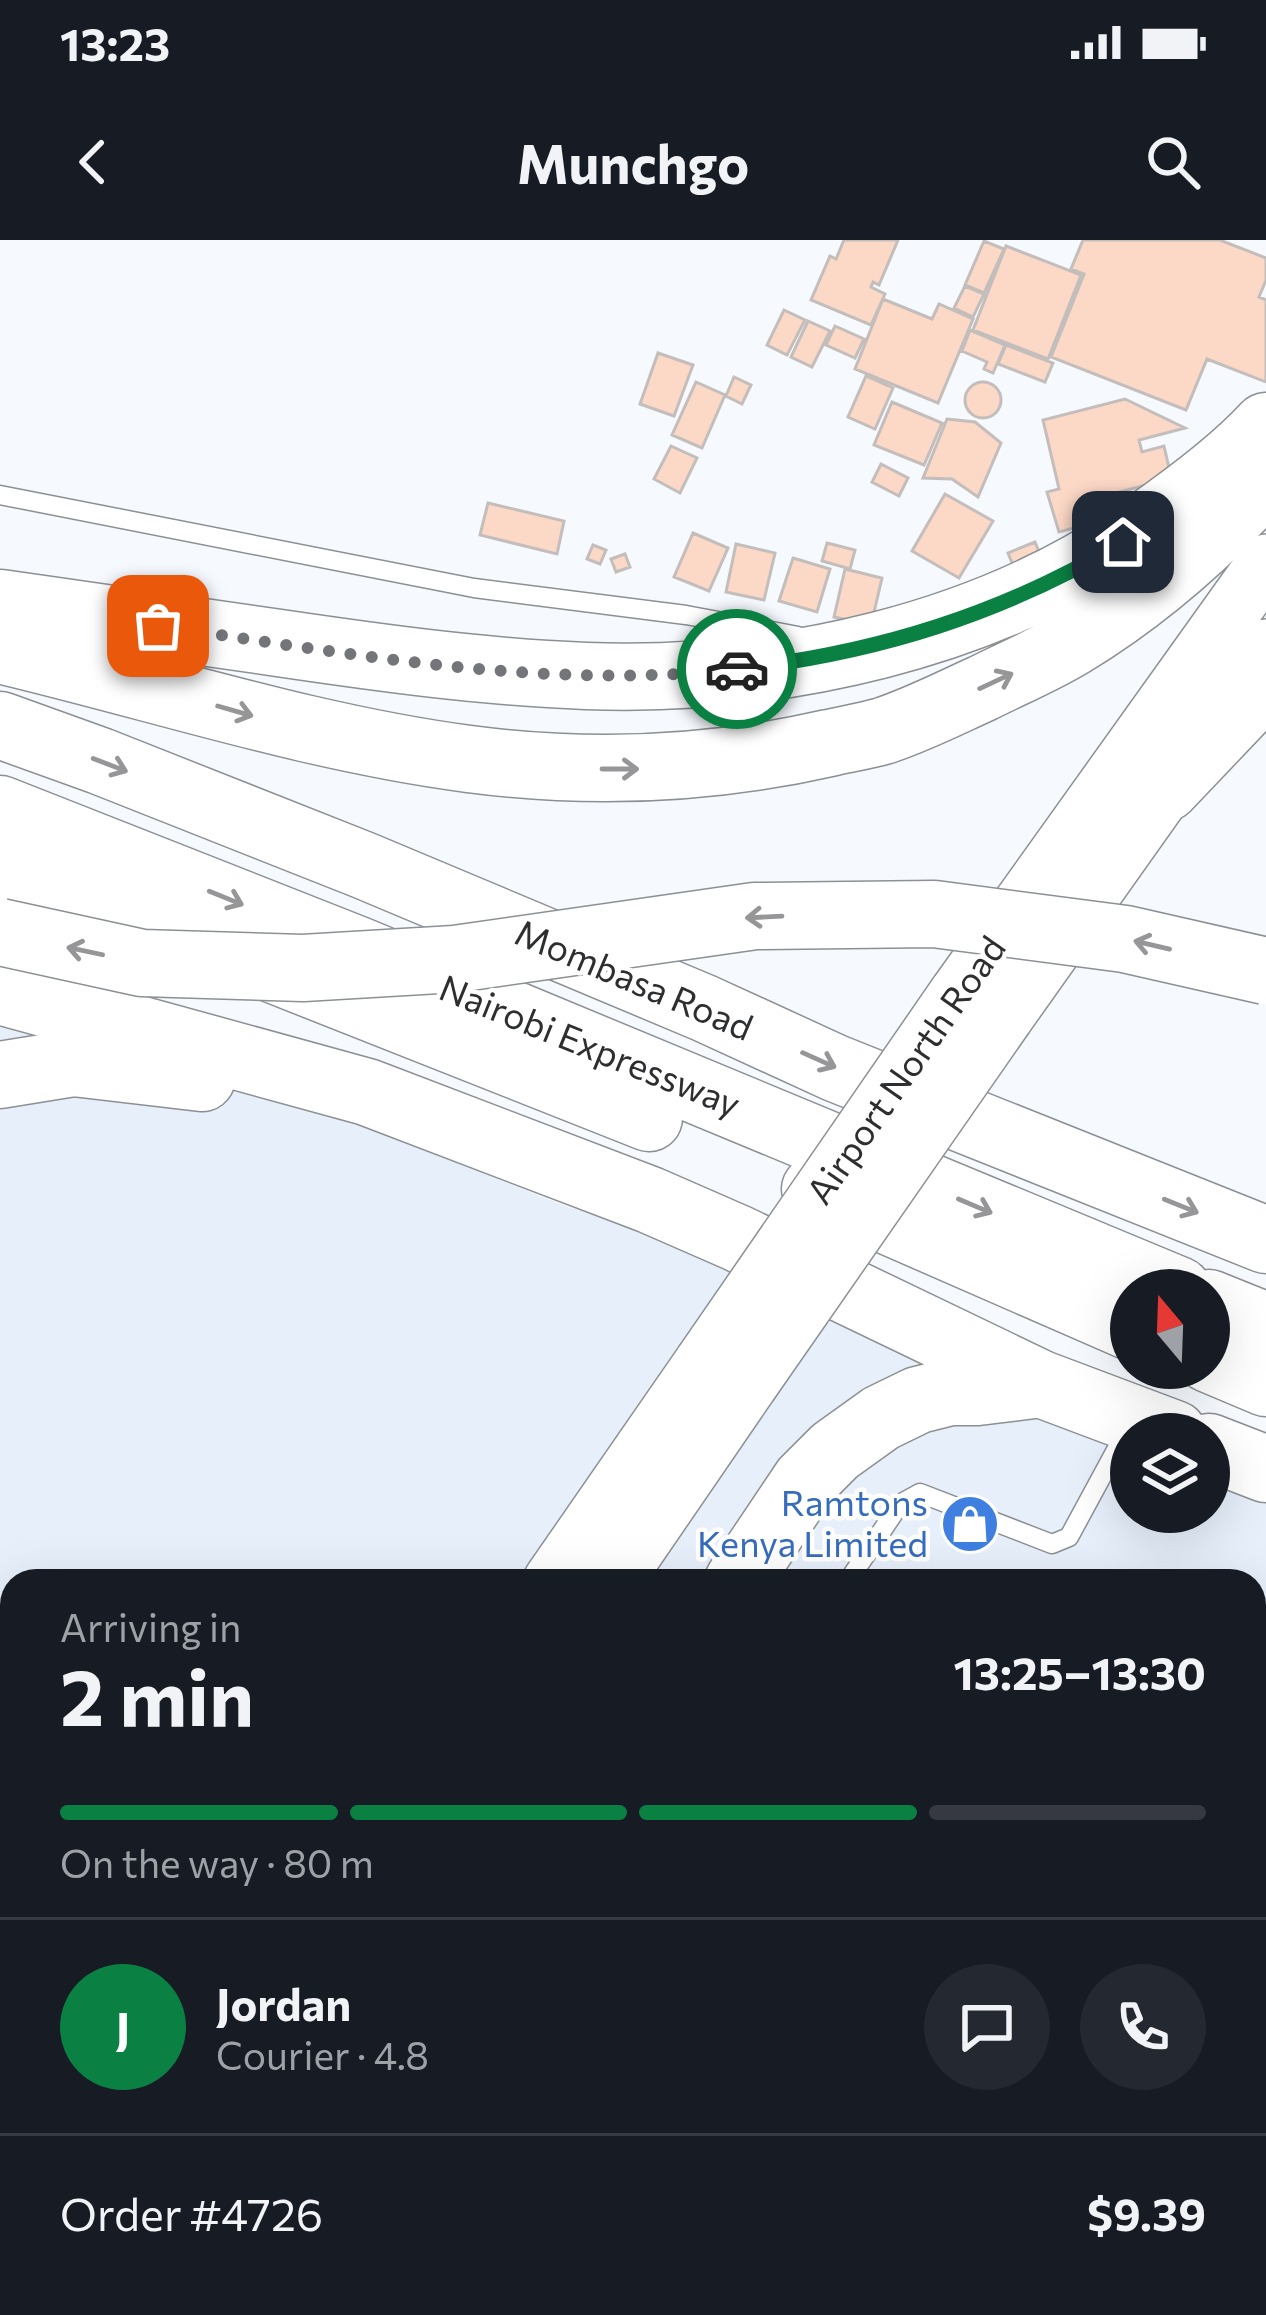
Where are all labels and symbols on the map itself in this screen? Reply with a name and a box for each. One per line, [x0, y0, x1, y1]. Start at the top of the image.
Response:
pin [1072, 491, 1174, 593]
pin [107, 575, 209, 677]
courier [677, 609, 797, 729]
one-way arrow [977, 669, 1013, 691]
one-way arrow [215, 702, 253, 724]
one-way arrow [91, 755, 128, 777]
one-way arrow [600, 758, 639, 780]
one-way arrow [207, 888, 244, 910]
one-way arrow [745, 906, 784, 929]
street label: Mombasa Road [509, 908, 760, 1048]
street label: Airport North Road [796, 927, 1013, 1211]
one-way arrow [1134, 933, 1172, 955]
one-way arrow [67, 939, 105, 962]
street label: Nairobi Expressway [434, 964, 748, 1125]
one-way arrow [800, 1051, 836, 1073]
one-way arrow [1161, 1196, 1198, 1218]
one-way arrow [956, 1197, 993, 1218]
north arrow [1110, 1269, 1230, 1389]
place label: Ramtons Kenya Limited [697, 1479, 928, 1564]
shop icon: Ramtons Kenya Limited [939, 1493, 1001, 1555]

